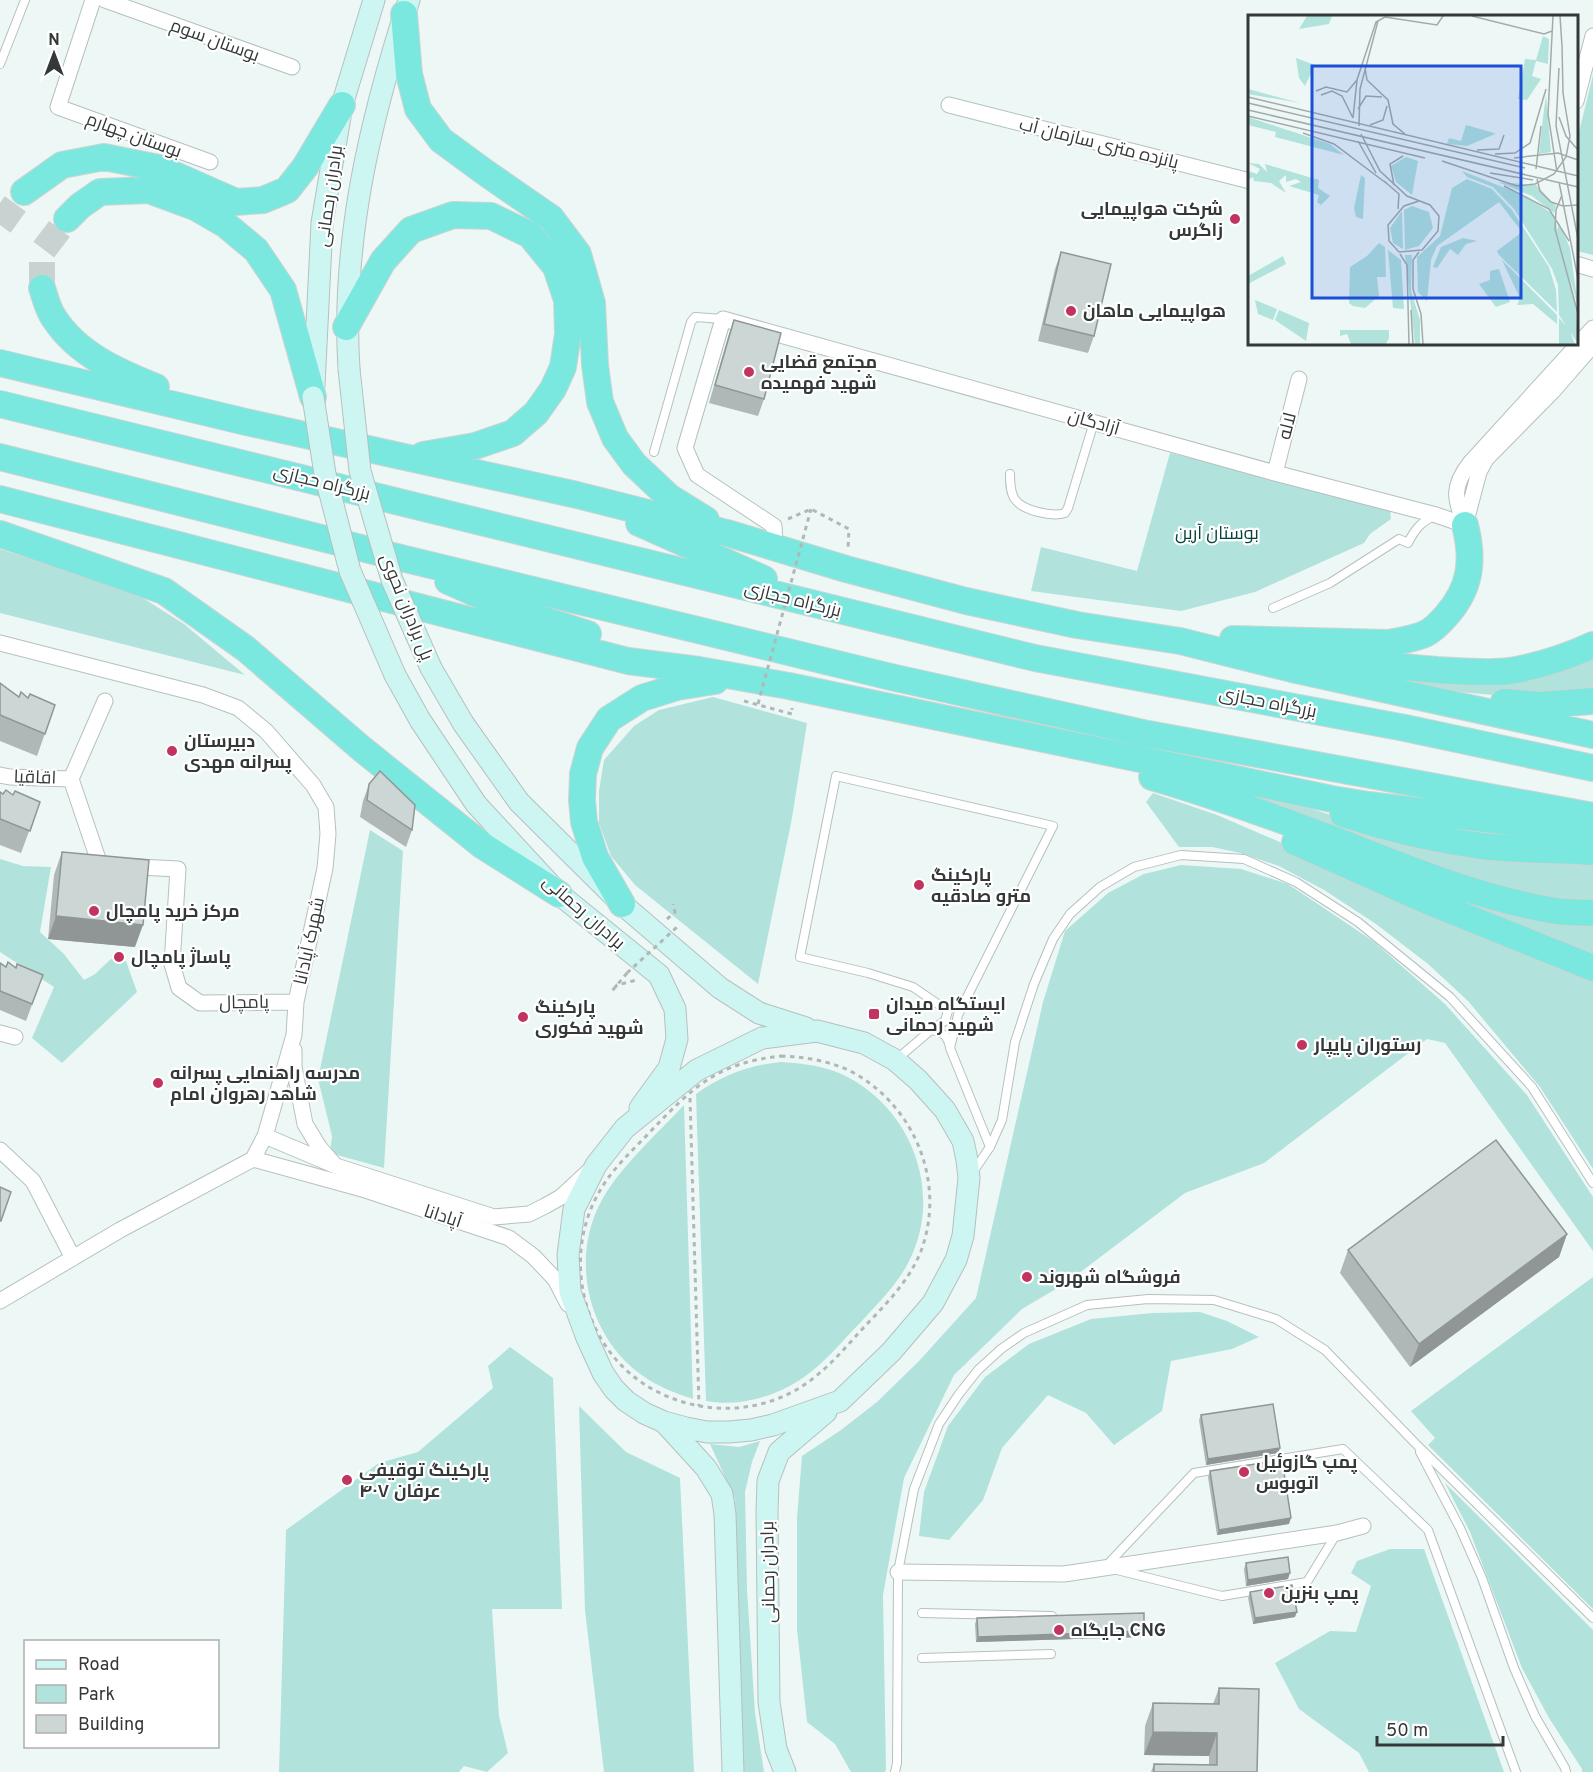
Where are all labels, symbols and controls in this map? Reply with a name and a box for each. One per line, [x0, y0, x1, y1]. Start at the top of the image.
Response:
street label: بوستان سوم [167, 15, 262, 68]
inset map [1248, 15, 1578, 345]
north arrow [24, 24, 84, 84]
text: N [48, 31, 60, 51]
street label: بوستان چهارم [83, 108, 184, 164]
street label: پانزده متری سازمان آب [1017, 114, 1181, 175]
street label: برادران رحمانی [312, 144, 349, 249]
place label: شرکت هواپیمایی زاگرس [1081, 199, 1223, 243]
marker: شرکت هواپیمایی زاگرس [1228, 212, 1242, 226]
place label: هواپیمایی ماهان [1083, 301, 1226, 324]
marker: هواپیمایی ماهان [1064, 304, 1078, 318]
place label: مجتمع قضایی شهید فهمیده [761, 352, 877, 396]
marker: مجتمع قضایی شهید فهمیده [742, 365, 756, 379]
street label: آزادگان [1065, 405, 1122, 442]
street label: لاله [1274, 411, 1303, 442]
street label: بزرگراه حجازی [271, 460, 372, 507]
park label: بوستان آرین [1175, 523, 1259, 546]
street label: پل برادران نحوی [374, 551, 438, 665]
street label: بزرگراه حجازی [742, 577, 843, 624]
street label: بزرگراه حجازی [1217, 683, 1319, 724]
place label: دبیرستان پسرانه مهدی [184, 731, 292, 775]
marker: دبیرستان پسرانه مهدی [165, 744, 179, 758]
street label: اقاقیا [13, 766, 57, 791]
place label: پارکینگ مترو صادقیه [931, 865, 1031, 909]
street label: برادران رحمانی [537, 871, 629, 955]
marker: پارکینگ مترو صادقیه [912, 878, 926, 892]
street label: شهرک آپادانا [290, 895, 331, 987]
place label: مرکز خرید پامچال [106, 901, 240, 924]
marker: مرکز خرید پامچال [87, 904, 101, 918]
place label: پاساژ پامچال [131, 947, 231, 970]
marker: پاساژ پامچال [112, 950, 126, 964]
street label: پامچال [219, 992, 269, 1015]
place label: ایستگاه میدان شهید رحمانی [886, 994, 1006, 1038]
place label: پارکینگ شهید فکوری [535, 997, 644, 1041]
marker: ایستگاه میدان شهید رحمانی [867, 1007, 881, 1021]
marker: پارکینگ شهید فکوری [516, 1010, 530, 1024]
place label: رستوران پایپار [1313, 1035, 1421, 1058]
marker: رستوران پایپار [1295, 1038, 1309, 1052]
place label: مدرسه راهنمایی پسرانه شاهد رهروان امام [170, 1063, 360, 1107]
marker: مدرسه راهنمایی پسرانه شاهد رهروان امام [151, 1076, 165, 1090]
street label: آپادانا [421, 1201, 465, 1234]
place label: فروشگاه شهروند [1039, 1267, 1181, 1290]
marker: فروشگاه شهروند [1020, 1270, 1034, 1284]
place label: پمپ گازوئیل اتوبوس [1256, 1452, 1358, 1496]
place label: پارکینگ توقیفی عرفان ۴۰۷ [359, 1460, 490, 1504]
marker: پمپ گازوئیل اتوبوس [1237, 1465, 1251, 1479]
marker: پارکینگ توقیفی عرفان ۴۰۷ [340, 1473, 354, 1487]
street label: برادران رحمانی [757, 1521, 782, 1623]
place label: پمپ بنزین [1281, 1583, 1359, 1606]
marker: پمپ بنزین [1262, 1586, 1276, 1600]
place label: جایگاه CNG [1071, 1620, 1166, 1643]
marker: جایگاه CNG [1052, 1623, 1066, 1637]
legend [24, 1640, 219, 1748]
text: Road [78, 1654, 120, 1677]
text: Park [78, 1684, 115, 1707]
scale bar [1377, 1709, 1503, 1747]
text: Building [78, 1714, 144, 1737]
text: 50 m [1386, 1720, 1428, 1743]

